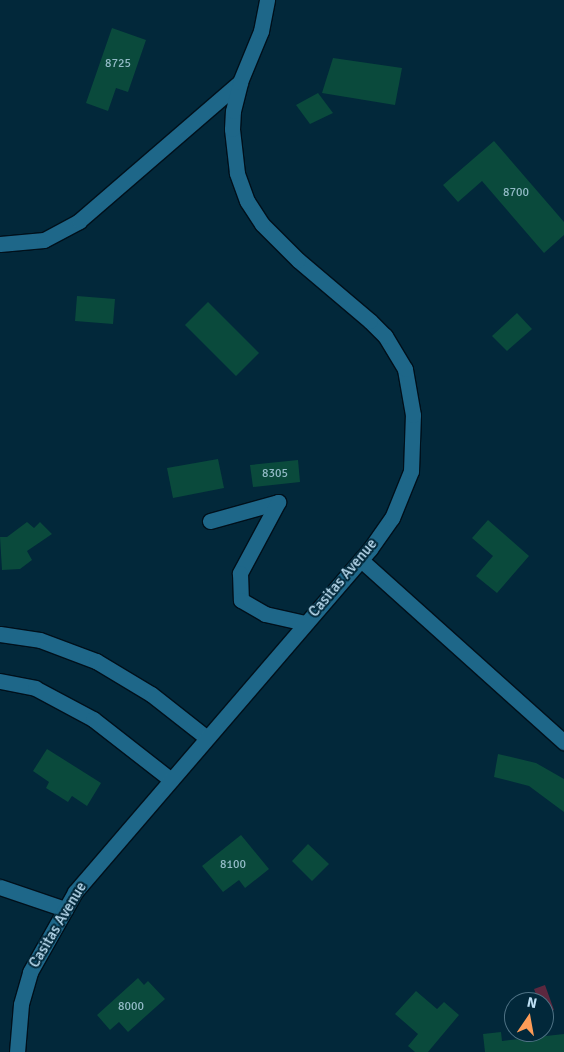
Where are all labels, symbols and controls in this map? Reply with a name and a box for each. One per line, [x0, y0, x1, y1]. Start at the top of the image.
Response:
house number: 8725 [105, 57, 131, 71]
house number: 8700 [503, 186, 529, 200]
house number: 8305 [262, 467, 288, 481]
street label: Casitas Avenue [305, 535, 381, 621]
house number: 8100 [220, 858, 246, 872]
street label: Casitas Avenue [25, 879, 91, 971]
north arrow [504, 992, 554, 1042]
text: N [525, 993, 539, 1012]
house number: 8000 [118, 1000, 144, 1014]

